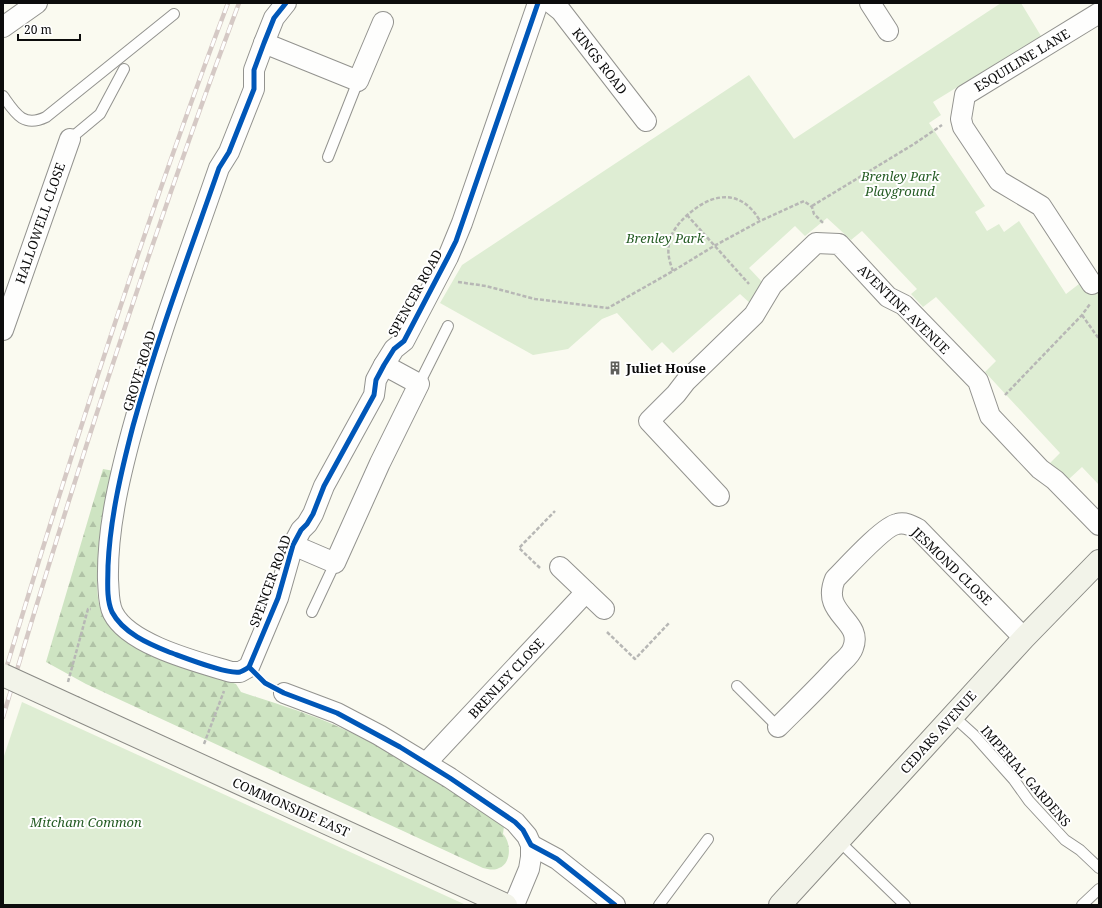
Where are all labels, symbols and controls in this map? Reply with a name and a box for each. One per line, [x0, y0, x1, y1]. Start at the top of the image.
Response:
scale bar [18, 16, 80, 42]
text: 20 m [24, 21, 52, 38]
street label: KINGS ROAD [568, 24, 632, 98]
street label: ESQUILINE LANE [971, 24, 1073, 96]
street label: HALLOWELL CLOSE [11, 160, 69, 286]
park label: Brenley Park Playground [860, 167, 940, 200]
park label: Brenley Park [625, 229, 705, 247]
street label: SPENCER ROAD [384, 246, 446, 340]
street label: AVENTINE AVENUE [854, 260, 954, 358]
street label: GROVE ROAD [118, 328, 160, 414]
place label: Juliet House [625, 359, 706, 377]
building icon: Juliet House [607, 360, 623, 376]
street label: JESMOND CLOSE [907, 522, 996, 609]
street label: SPENCER ROAD [245, 532, 295, 630]
street label: BRENLEY CLOSE [464, 634, 548, 722]
street label: CEDARS AVENUE [896, 687, 980, 777]
street label: IMPERIAL GARDENS [977, 722, 1075, 830]
street label: COMMONSIDE EAST [230, 773, 352, 841]
park label: Mitcham Common [29, 813, 142, 831]

